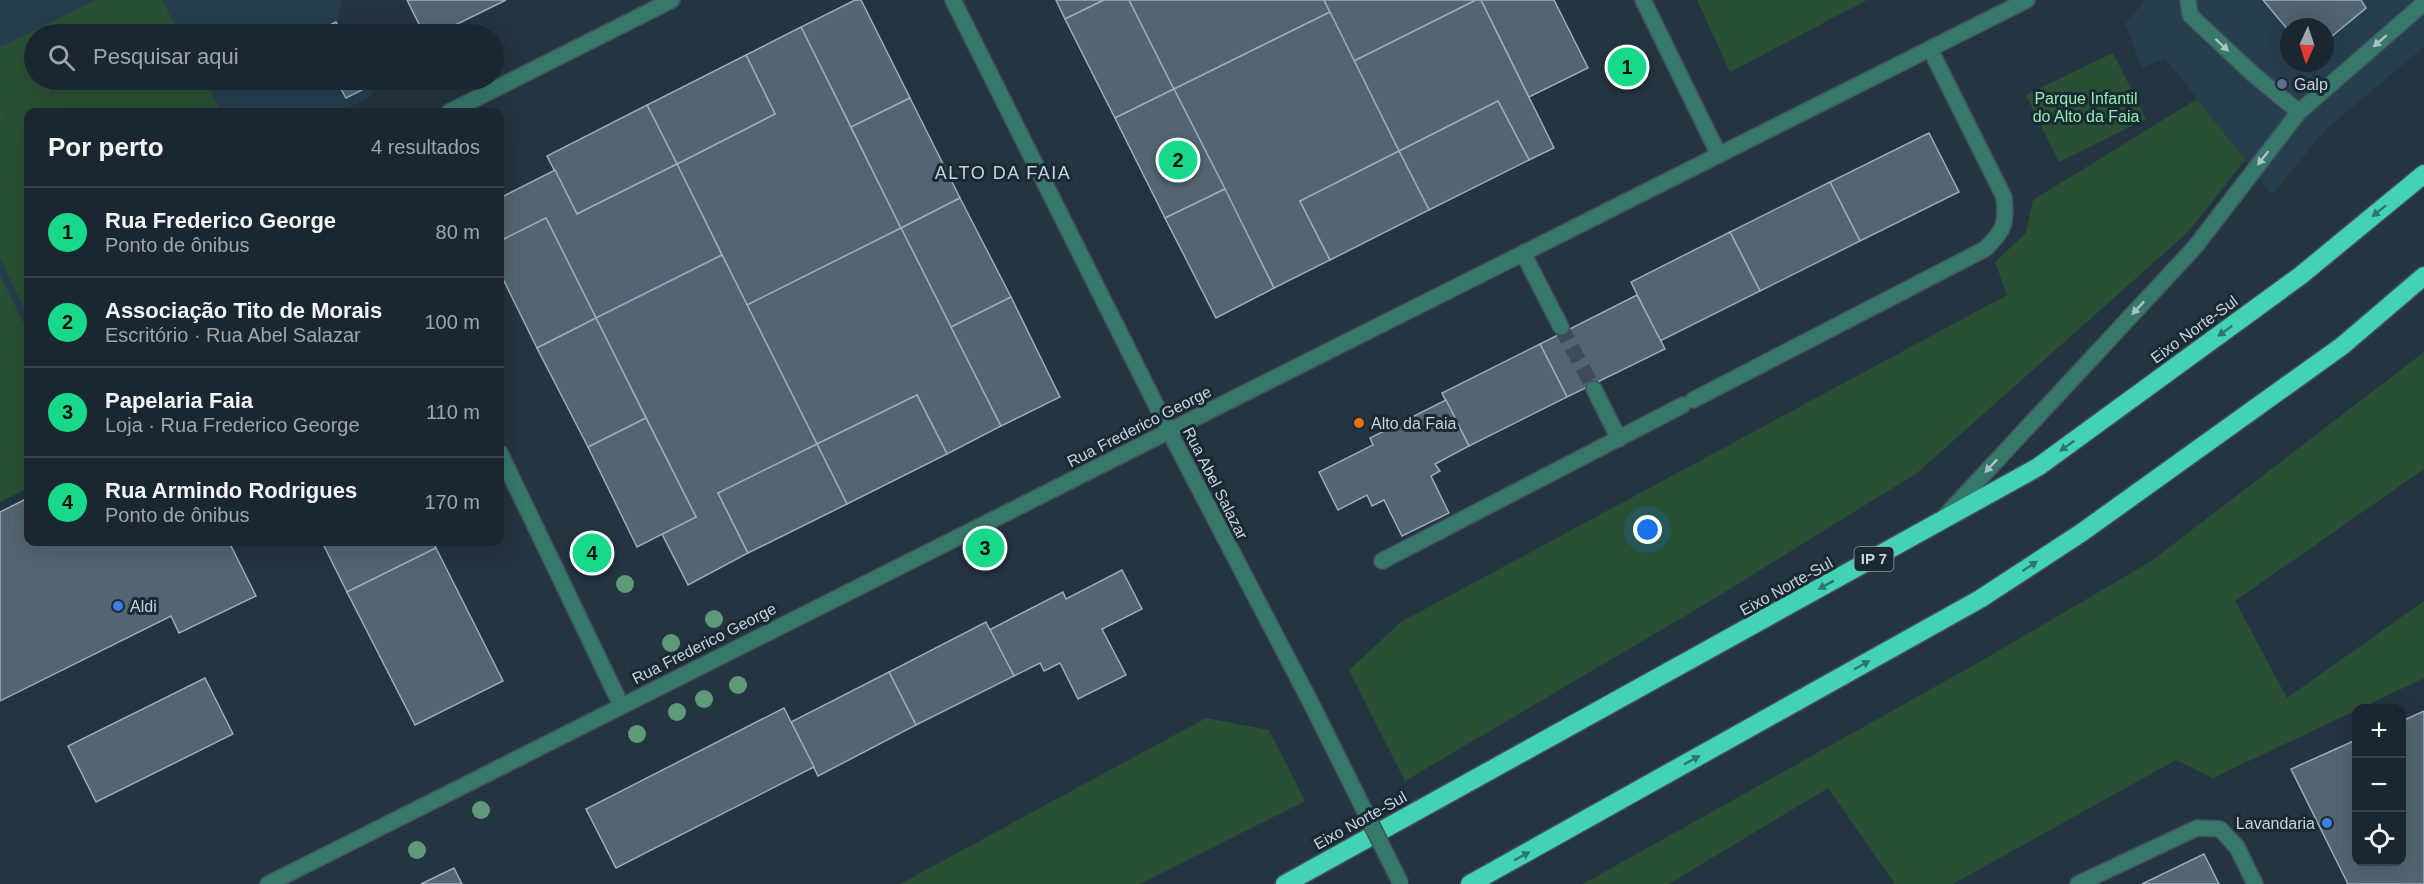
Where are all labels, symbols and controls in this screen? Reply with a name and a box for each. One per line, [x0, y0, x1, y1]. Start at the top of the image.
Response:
north arrow [2280, 18, 2334, 72]
search box [24, 24, 504, 90]
one-way arrow [2373, 34, 2388, 47]
one-way arrow [2215, 37, 2229, 51]
icon: search [45, 41, 78, 74]
text: Pesquisar aqui [93, 44, 239, 69]
pin: 1 [1608, 44, 1646, 90]
place label: Galp [2294, 76, 2328, 93]
marker: Galp [2275, 77, 2289, 91]
park label: Parque Infantil do Alto da Faia [2033, 90, 2139, 125]
text: Por perto [48, 132, 164, 162]
text: 4 resultados [371, 136, 480, 158]
pin: 2 [1158, 138, 1198, 182]
one-way arrow [2258, 151, 2270, 166]
district label: ALTO DA FAIA [935, 163, 1071, 183]
one-way arrow [2372, 204, 2387, 217]
text: Rua Frederico George [105, 208, 336, 233]
text: 1 [62, 221, 73, 243]
text: 80 m [436, 221, 480, 243]
text: Ponto de ônibus [105, 234, 250, 256]
street label: Eixo Norte-Sul [2148, 292, 2241, 367]
text: Associação Tito de Morais [105, 298, 382, 323]
one-way arrow [2131, 300, 2145, 315]
text: 2 [62, 311, 73, 333]
text: 100 m [424, 311, 480, 333]
text: Escritório · Rua Abel Salazar [105, 324, 361, 346]
one-way arrow [2217, 324, 2232, 336]
street label: Rua Frederico George [1064, 383, 1214, 470]
text: Papelaria Faia [105, 388, 253, 413]
text: 3 [62, 401, 73, 423]
text: 110 m [426, 401, 480, 423]
text: Loja · Rua Frederico George [105, 414, 360, 436]
place label: Alto da Faia [1371, 415, 1456, 432]
marker: Alto da Faia [1352, 416, 1366, 430]
street label: Rua Abel Salazar [1180, 424, 1251, 543]
one-way arrow [2060, 439, 2075, 451]
one-way arrow [1985, 458, 1998, 473]
text: Rua Armindo Rodrigues [105, 478, 357, 503]
text: 4 [62, 491, 73, 513]
text: 170 m [424, 491, 480, 513]
text: Ponto de ônibus [105, 504, 250, 526]
your location [1633, 515, 1662, 544]
pin: 3 [966, 526, 1004, 570]
pin: 4 [572, 530, 612, 576]
road number: IP 7 [1854, 547, 1894, 571]
street label: Eixo Norte-Sul [1737, 554, 1835, 619]
one-way arrow [2022, 561, 2038, 572]
one-way arrow [1818, 580, 1834, 591]
place label: Aldi [130, 598, 157, 615]
marker: Aldi [111, 599, 125, 613]
street label: Rua Frederico George [629, 600, 779, 687]
one-way arrow [1854, 660, 1871, 670]
map controls [2352, 704, 2406, 866]
button: + [2352, 704, 2406, 758]
one-way arrow [1684, 755, 1701, 765]
button: − [2352, 758, 2406, 812]
street label: Eixo Norte-Sul [1311, 788, 1409, 853]
button: locate [2352, 812, 2406, 866]
place label: Lavandaria [2236, 815, 2315, 832]
marker: Lavandaria [2320, 816, 2334, 830]
one-way arrow [1513, 851, 1530, 861]

